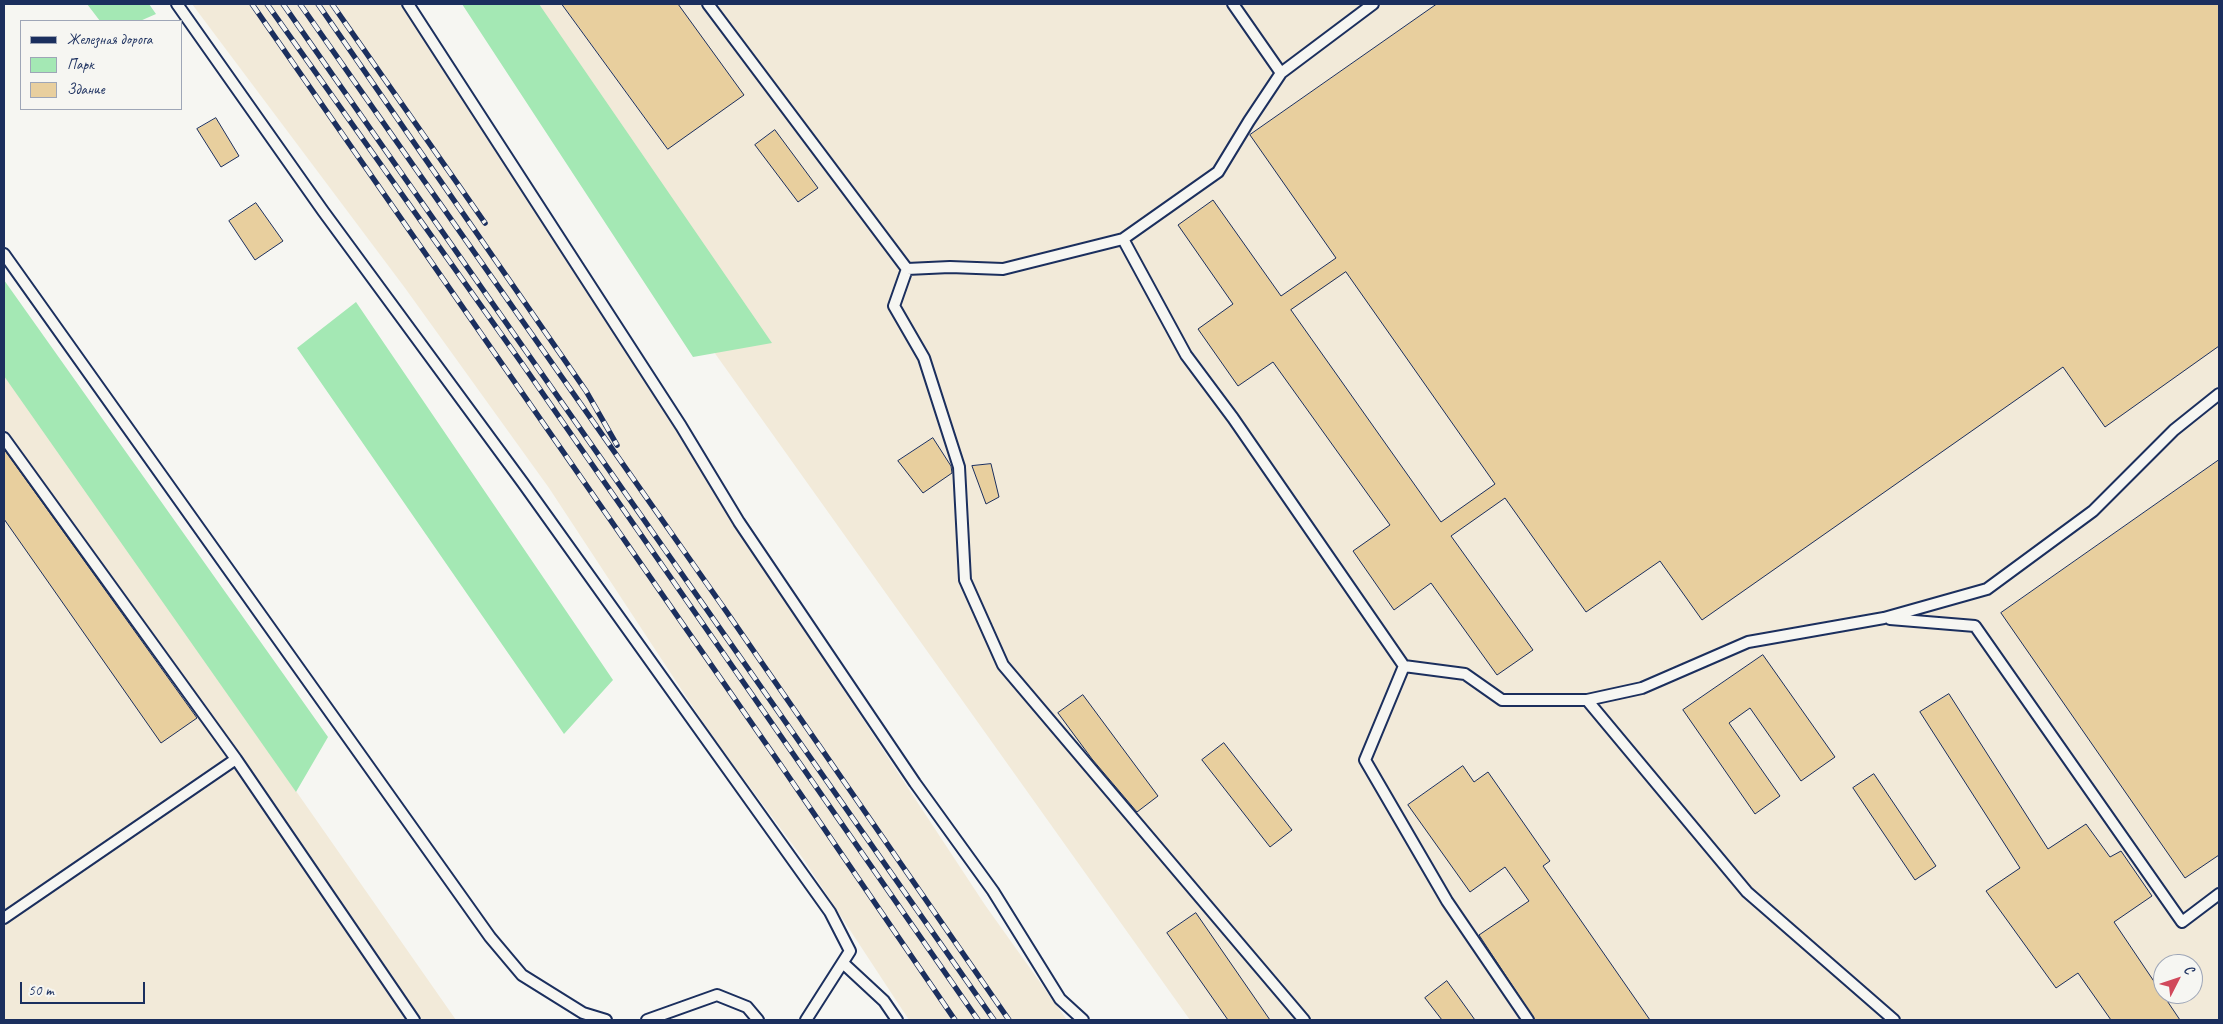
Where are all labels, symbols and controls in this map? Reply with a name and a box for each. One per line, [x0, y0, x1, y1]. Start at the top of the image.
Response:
legend [20, 20, 182, 110]
text: Железная дорога [67, 30, 152, 49]
text: Парк [67, 55, 94, 74]
text: Здание [67, 80, 105, 99]
north arrow [2153, 954, 2203, 1004]
text: С [2180, 961, 2198, 978]
scale bar [22, 972, 148, 1004]
text: 50 m [28, 981, 54, 1000]

